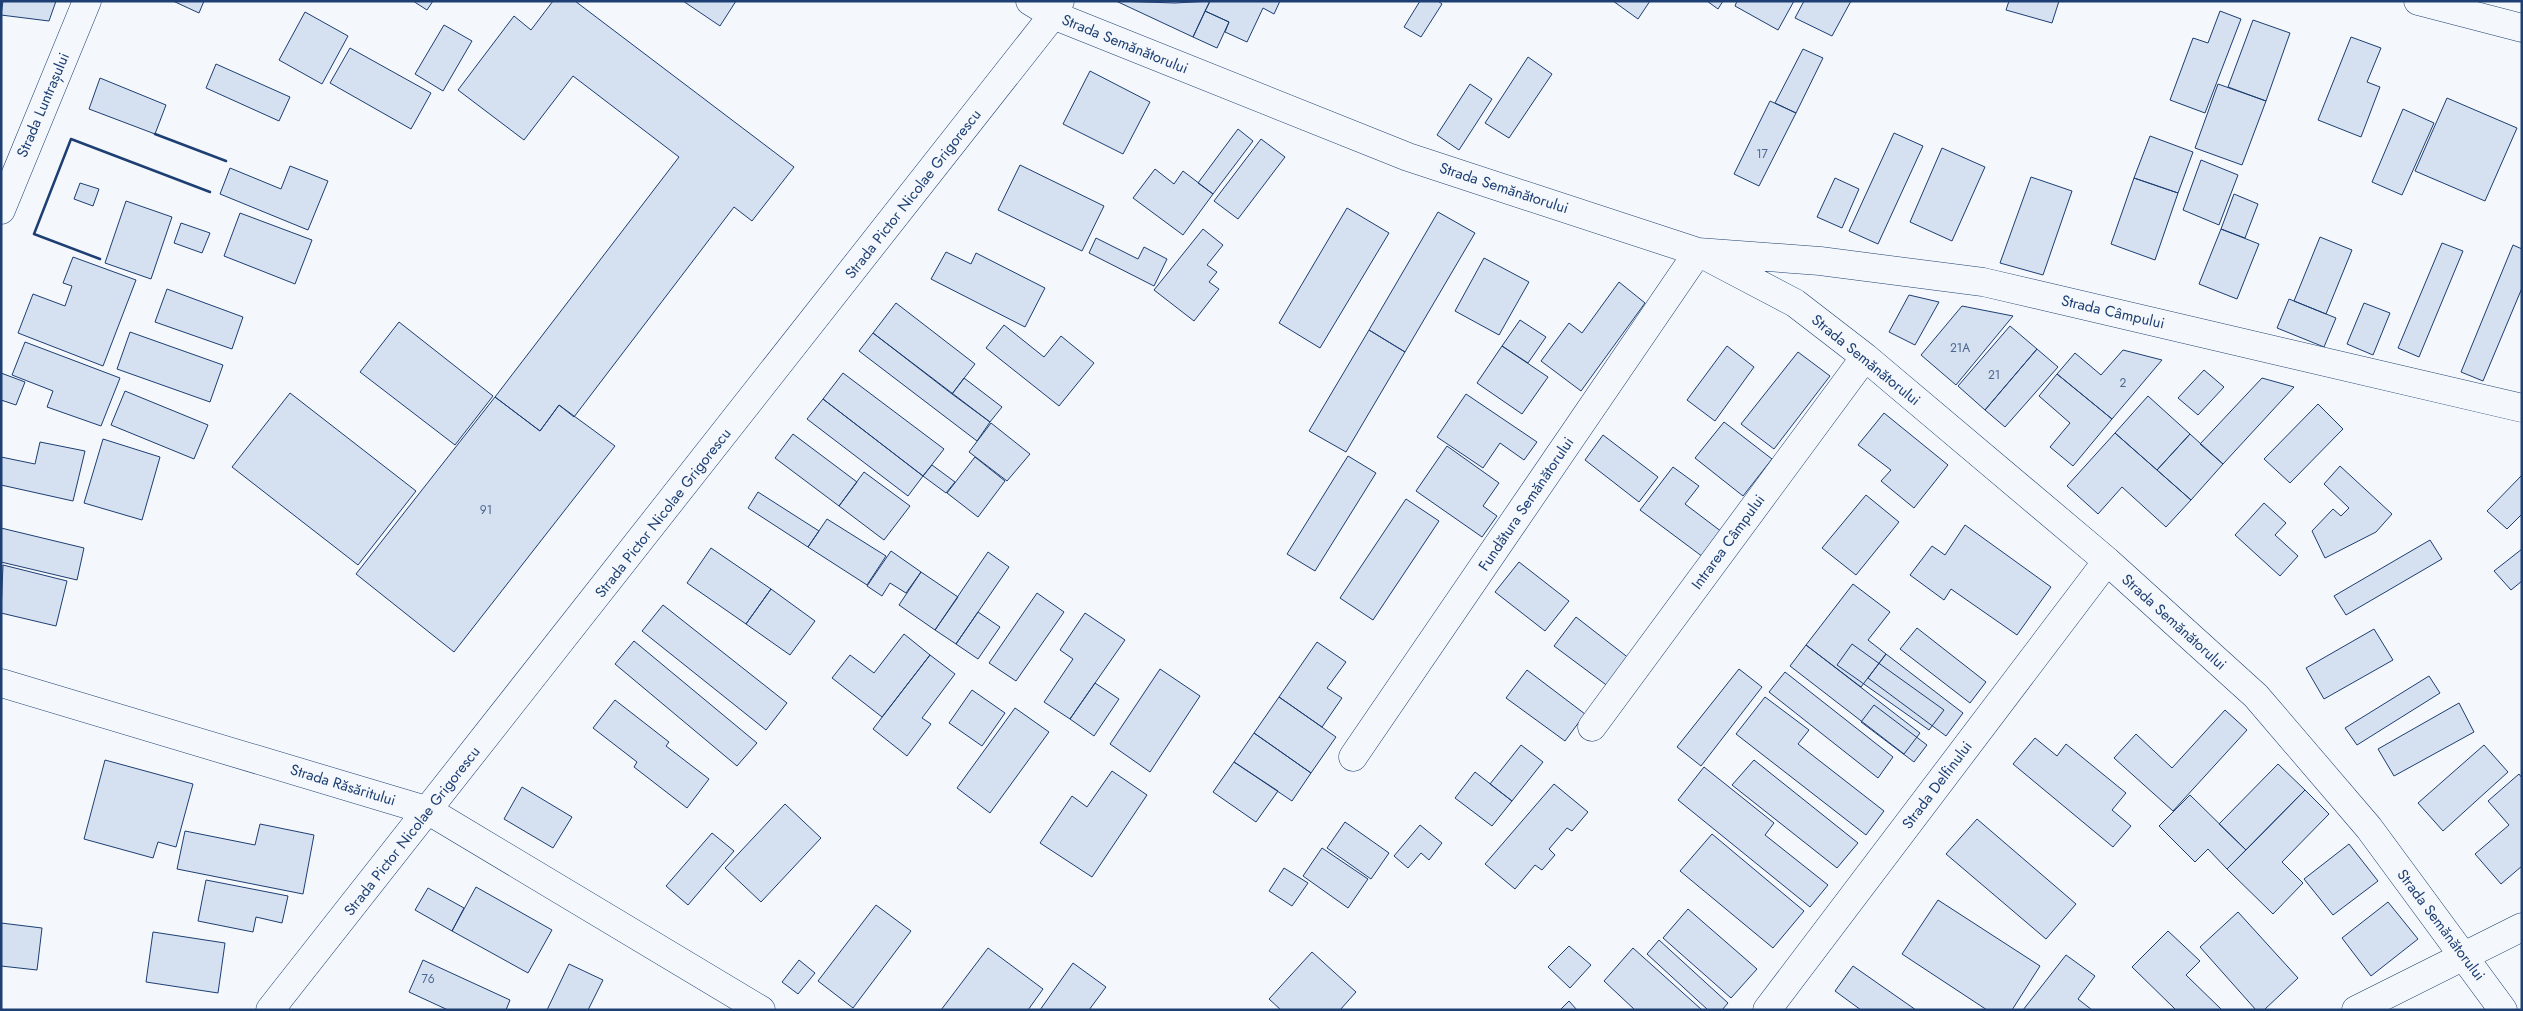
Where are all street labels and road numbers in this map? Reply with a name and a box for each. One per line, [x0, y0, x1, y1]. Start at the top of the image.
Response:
street label: Strada Semănătorului [1058, 9, 1192, 79]
street label: Strada Luntrașului [11, 49, 75, 161]
street label: Strada Pictor Nicolae Grigorescu [840, 104, 986, 284]
street label: Strada Semănătorului [1437, 157, 1571, 219]
street label: Strada Câmpului [2059, 289, 2167, 335]
street label: Strada Semănătorului [1807, 309, 1925, 411]
street label: Strada Pictor Nicolae Grigorescu [590, 423, 736, 603]
street label: Fundătura Semănătorului [1473, 433, 1579, 575]
street label: Intrarea Câmpului [1686, 490, 1770, 594]
street label: Strada Semănătorului [2117, 569, 2231, 675]
street label: Strada Delfinului [1897, 736, 1977, 834]
street label: Strada Pictor Nicolae Grigorescu [339, 741, 485, 921]
street label: Strada Răsăritului [288, 759, 398, 811]
street label: Strada Semănătorului [2392, 865, 2490, 985]

